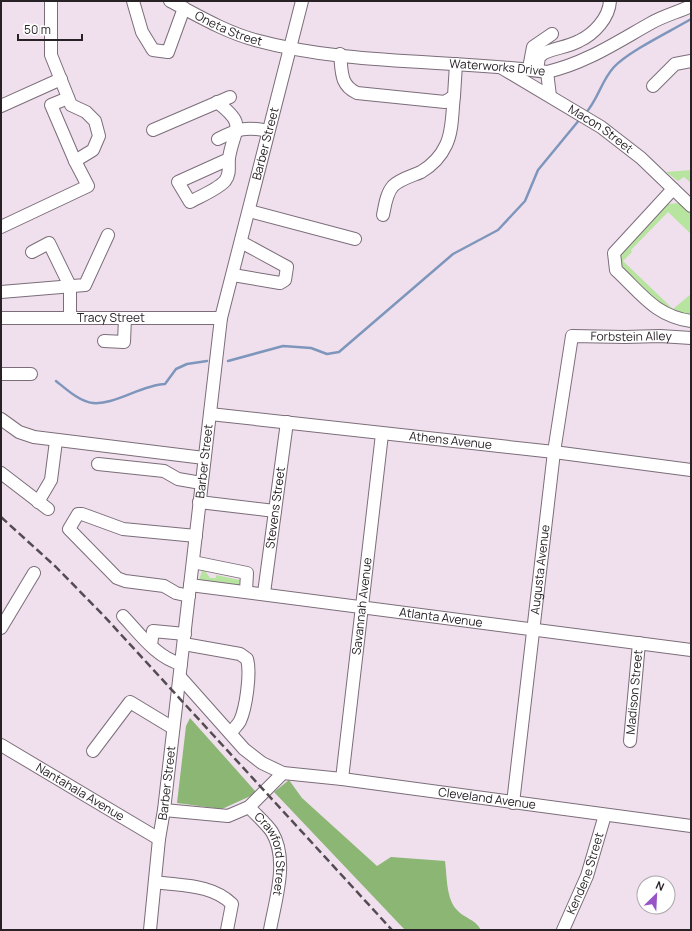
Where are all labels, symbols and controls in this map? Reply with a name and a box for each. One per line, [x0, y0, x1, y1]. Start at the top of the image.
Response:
street label: Oneta Street [192, 7, 264, 50]
scale bar [18, 16, 82, 42]
text: 50 m [24, 21, 51, 38]
street label: Waterworks Drive [449, 55, 546, 80]
street label: Macon Street [565, 100, 637, 157]
street label: Barber Street [248, 105, 283, 182]
street label: Tracy Street [77, 309, 145, 326]
street label: Forbstein Alley [591, 327, 673, 345]
street label: Barber Street [191, 423, 217, 499]
street label: Athens Avenue [408, 427, 493, 453]
street label: Stevens Street [261, 465, 289, 550]
street label: Augusta Avenue [526, 524, 553, 615]
street label: Savannah Avenue [347, 557, 376, 656]
street label: Atlanta Avenue [398, 603, 484, 631]
street label: Madison Street [622, 649, 646, 735]
street label: Barber Street [153, 745, 179, 821]
street label: Nantahala Avenue [33, 759, 128, 825]
street label: Cleveland Avenue [437, 783, 537, 813]
street label: Crawford Street [251, 808, 289, 897]
street label: Kendene Street [562, 830, 607, 917]
north arrow [636, 875, 676, 915]
text: N [654, 877, 667, 894]

